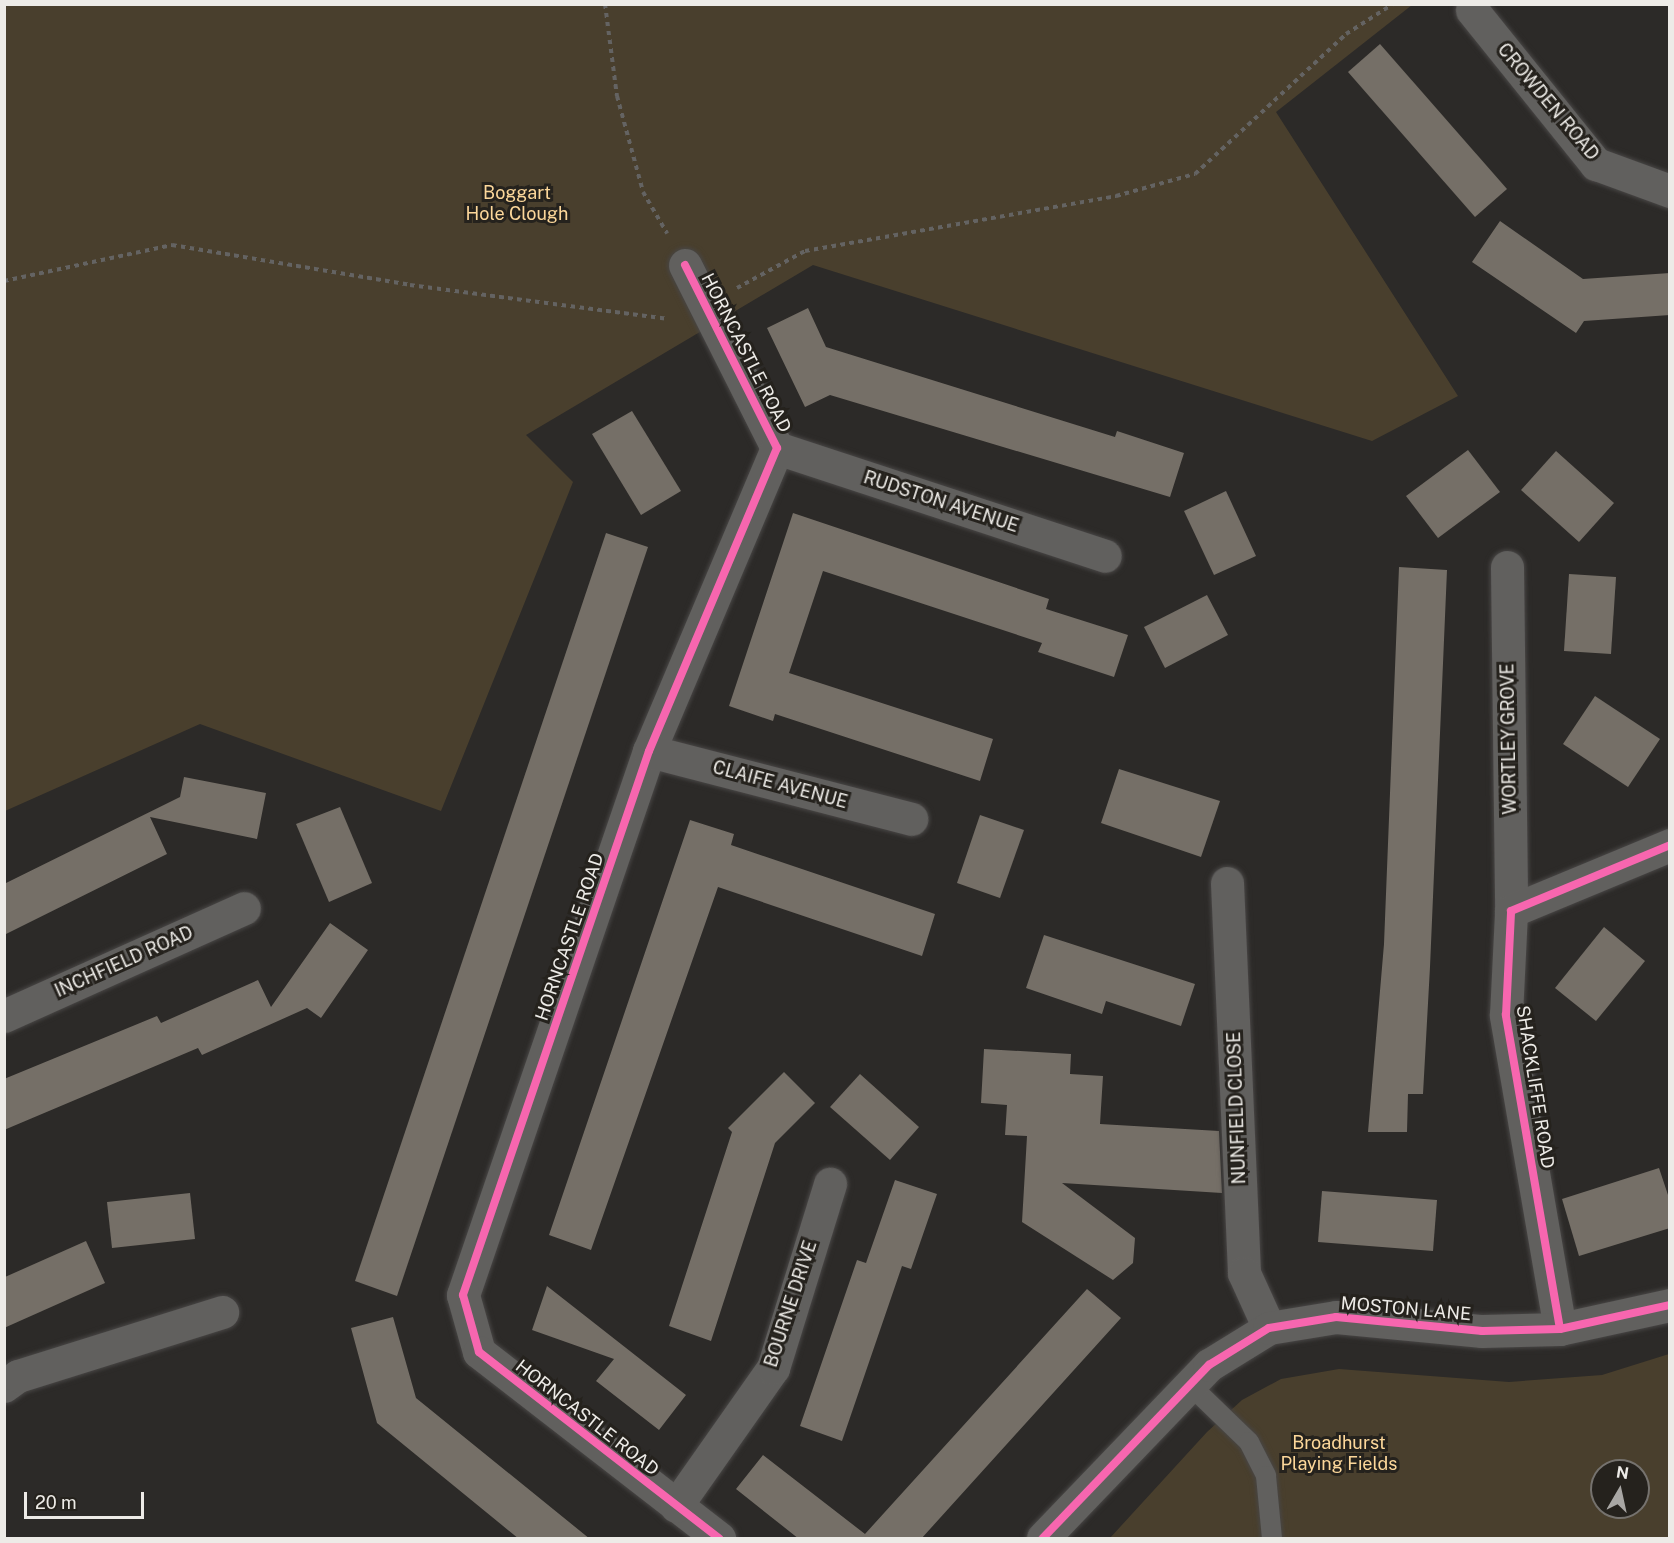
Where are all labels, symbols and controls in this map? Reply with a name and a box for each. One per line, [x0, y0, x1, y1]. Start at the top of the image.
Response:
street label: CROWDEN ROAD [1493, 39, 1603, 165]
park label: Boggart Hole Clough [466, 183, 568, 226]
street label: HORNCASTLE ROAD [697, 270, 795, 436]
street label: RUDSTON AVENUE [861, 467, 1021, 537]
street label: WORTLEY GROVE [1497, 663, 1521, 815]
street label: CLAIFE AVENUE [710, 757, 850, 813]
street label: HORNCASTLE ROAD [531, 850, 609, 1024]
street label: INCHFIELD ROAD [52, 922, 196, 1002]
street label: SHACKLIFFE ROAD [1511, 1004, 1559, 1170]
street label: NUNFIELD CLOSE [1224, 1031, 1250, 1185]
street label: BOURNE DRIVE [760, 1238, 822, 1370]
street label: MOSTON LANE [1340, 1293, 1472, 1325]
street label: HORNCASTLE ROAD [511, 1355, 663, 1481]
park label: Broadhurst Playing Fields [1281, 1433, 1397, 1476]
north arrow [1590, 1459, 1650, 1519]
text: N [1615, 1462, 1630, 1483]
scale bar [27, 1480, 147, 1518]
text: 20 m [35, 1492, 77, 1513]

